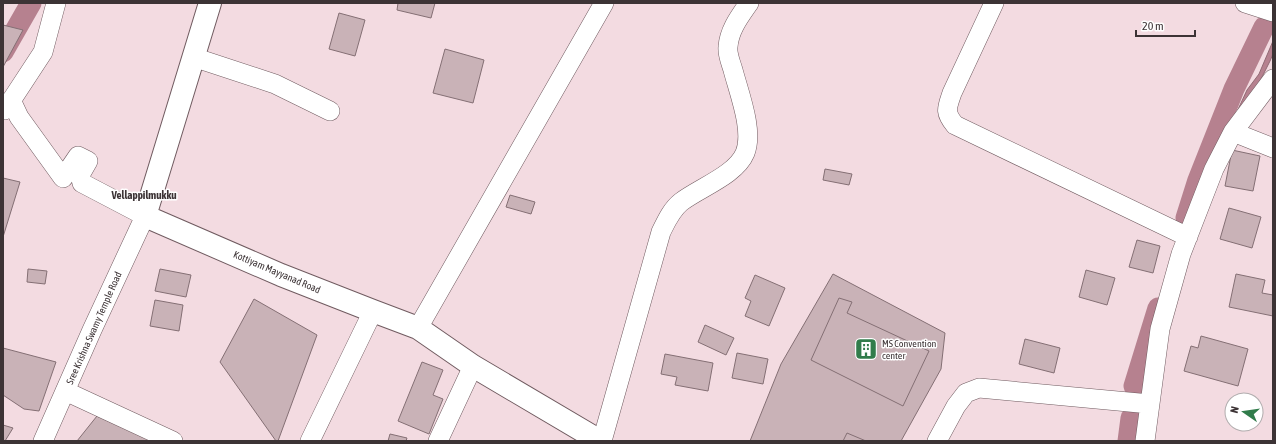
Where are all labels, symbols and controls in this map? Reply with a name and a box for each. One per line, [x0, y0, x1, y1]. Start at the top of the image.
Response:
scale bar [1136, 12, 1195, 38]
text: 20 m [1142, 19, 1164, 33]
district label: Vellappilmukku [110, 189, 177, 201]
street label: Kottiyam Mayyanad Road [232, 249, 322, 295]
street label: Sree Krishna Swamy Temple Road [64, 270, 124, 386]
building icon: MS Convention center [853, 336, 879, 362]
place label: MS Convention center [882, 338, 937, 361]
north arrow [1224, 392, 1264, 432]
text: N [1228, 405, 1241, 414]

